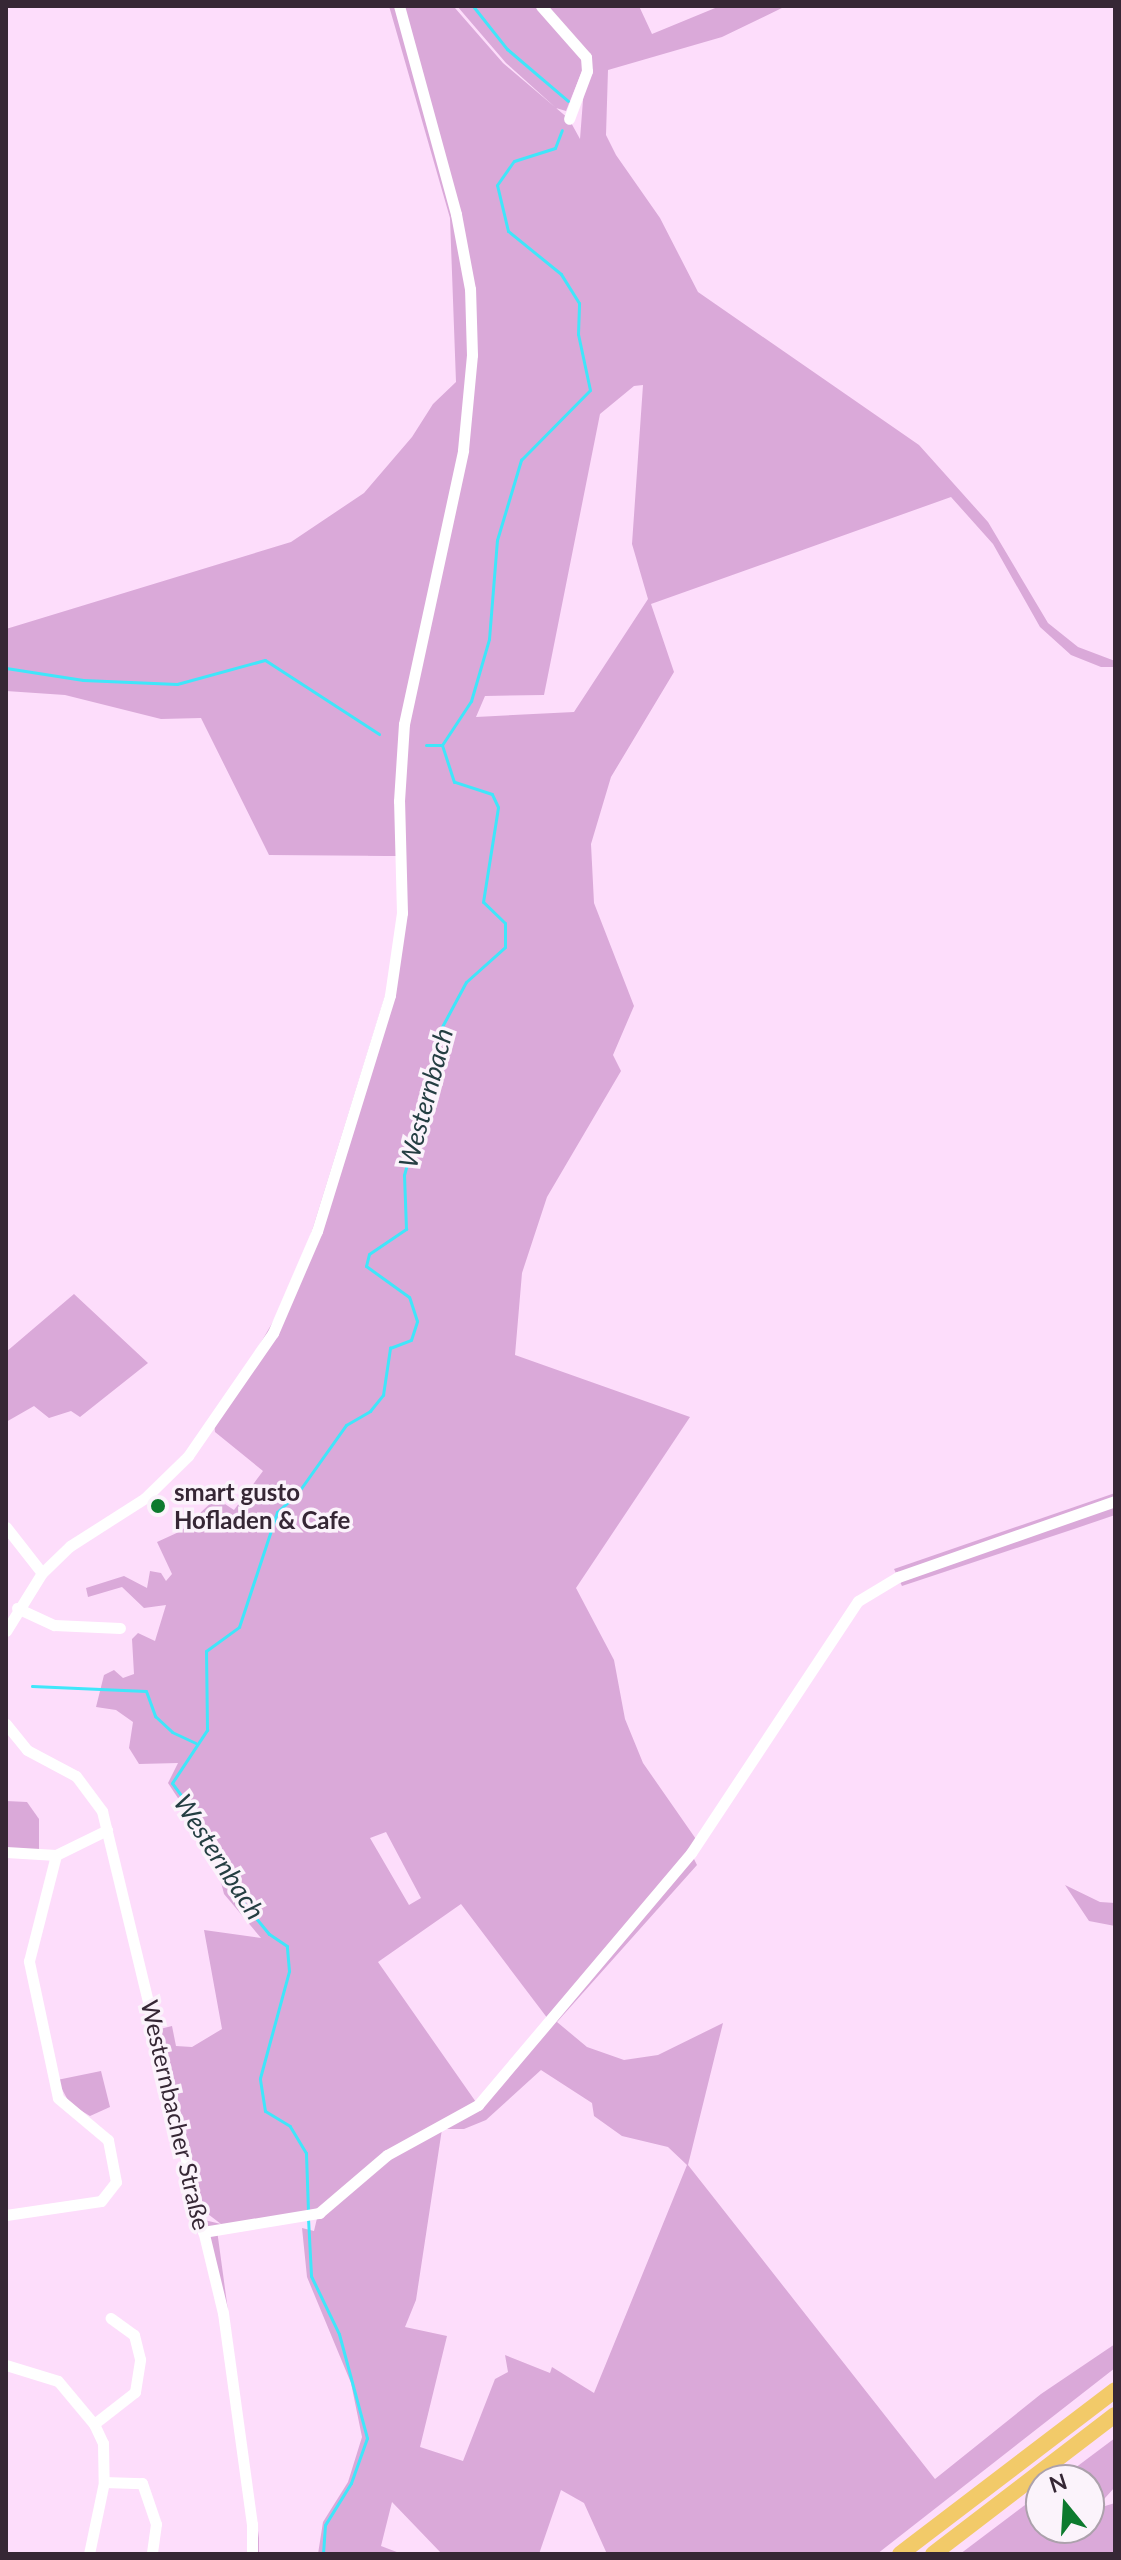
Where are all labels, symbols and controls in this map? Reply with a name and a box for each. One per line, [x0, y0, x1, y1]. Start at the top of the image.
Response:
water label: Westernbach [392, 1025, 460, 1171]
place label: smart gusto Hofladen & Cafe [174, 1478, 350, 1534]
marker: smart gusto Hofladen & Cafe [149, 1497, 167, 1515]
water label: Westernbach [167, 1789, 271, 1925]
street label: Westernbacher Straße [135, 1997, 217, 2233]
north arrow [1025, 2464, 1105, 2544]
text: N [1046, 2467, 1070, 2498]

